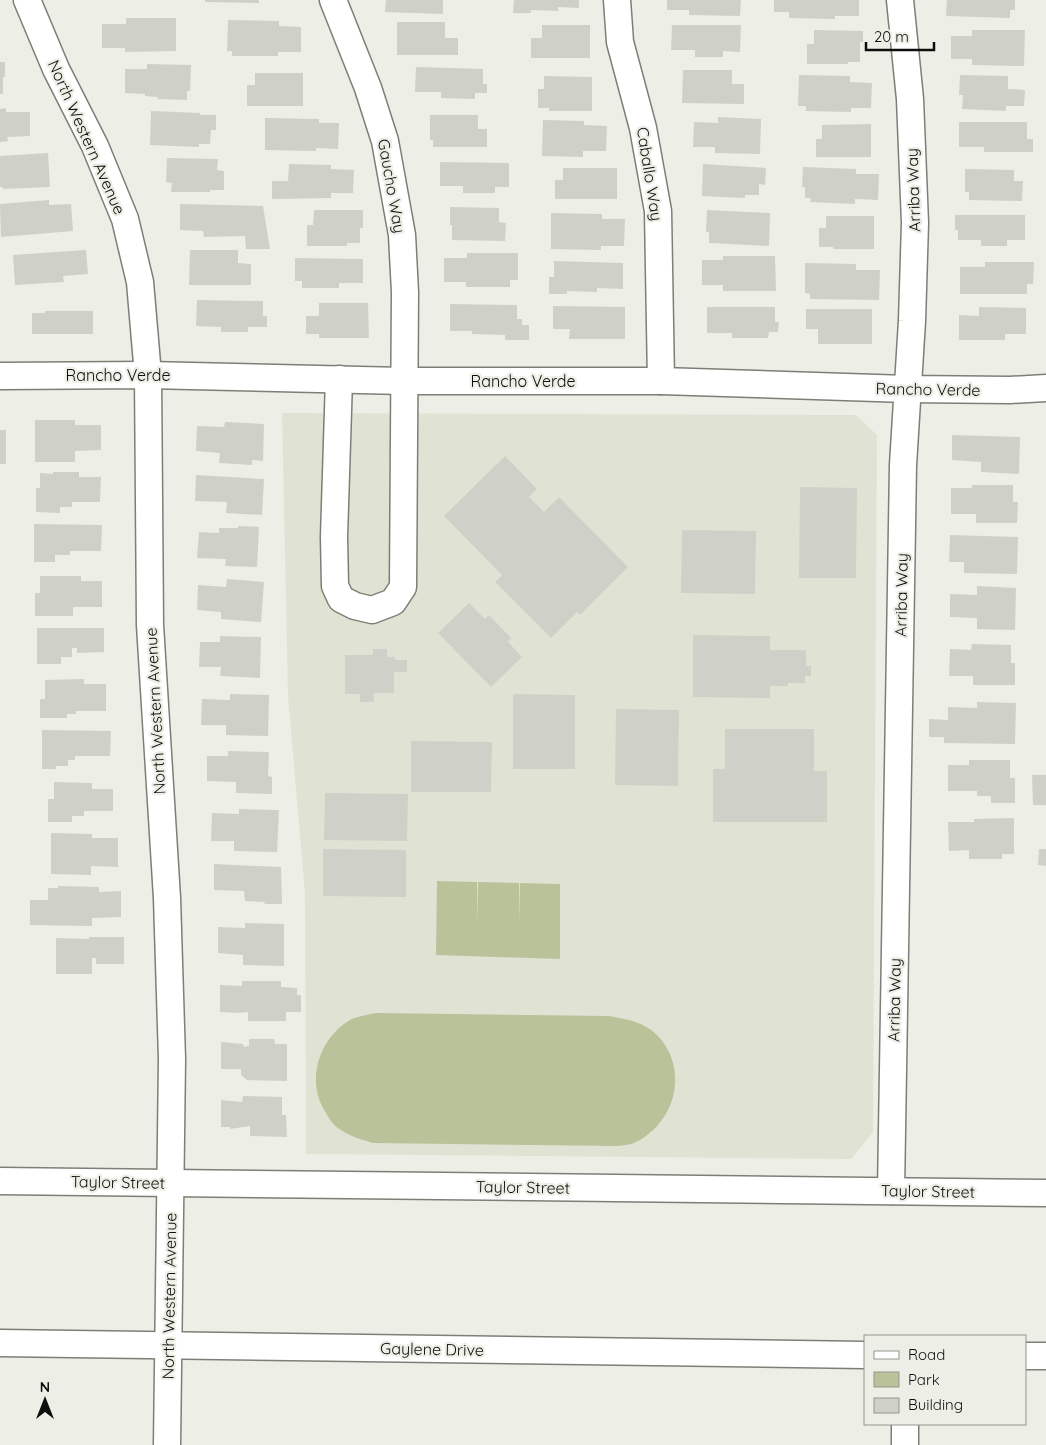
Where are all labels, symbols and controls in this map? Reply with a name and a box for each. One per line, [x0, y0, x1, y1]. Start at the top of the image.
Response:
scale bar [866, 20, 934, 52]
text: 20 m [874, 27, 909, 46]
street label: North Western Avenue [44, 57, 130, 217]
street label: Caballo Way [633, 126, 667, 222]
street label: Gaucho Way [374, 137, 410, 235]
street label: Arriba Way [902, 148, 924, 232]
street label: Rancho Verde [66, 365, 171, 385]
street label: Rancho Verde [471, 371, 576, 391]
street label: Rancho Verde [875, 378, 981, 400]
street label: Arriba Way [890, 553, 912, 637]
street label: North Western Avenue [141, 627, 169, 795]
street label: Arriba Way [883, 958, 905, 1042]
street label: Taylor Street [71, 1171, 165, 1193]
street label: Taylor Street [476, 1176, 570, 1198]
street label: Taylor Street [881, 1180, 975, 1202]
street label: North Western Avenue [158, 1212, 180, 1380]
legend [864, 1335, 1026, 1425]
street label: Gaylene Drive [380, 1338, 484, 1360]
text: Road [908, 1345, 945, 1364]
text: Park [908, 1370, 940, 1389]
north arrow [20, 1375, 70, 1425]
text: N [40, 1378, 50, 1396]
text: Building [908, 1395, 963, 1414]

